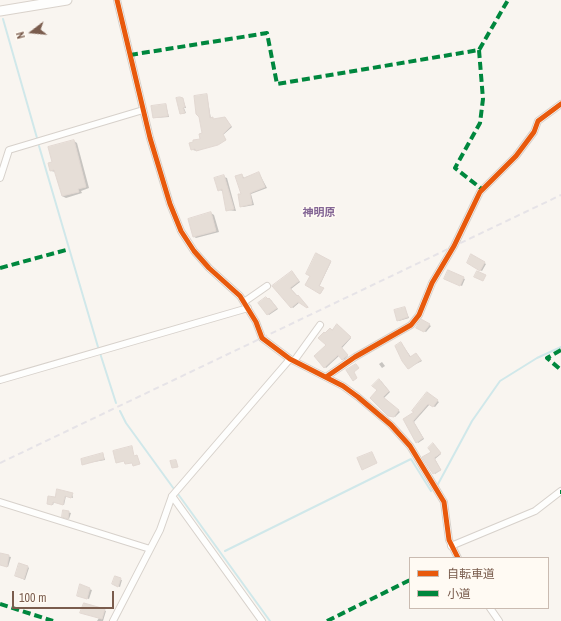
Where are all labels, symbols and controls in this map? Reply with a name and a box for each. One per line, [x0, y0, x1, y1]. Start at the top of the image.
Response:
north arrow [12, 12, 52, 52]
text: N [13, 30, 28, 40]
district label: 神明原 [303, 206, 335, 220]
legend [409, 557, 549, 609]
text: 自転車道 [447, 566, 495, 582]
scale bar [14, 583, 116, 609]
text: 小道 [447, 586, 471, 602]
text: 100 m [19, 590, 46, 606]

